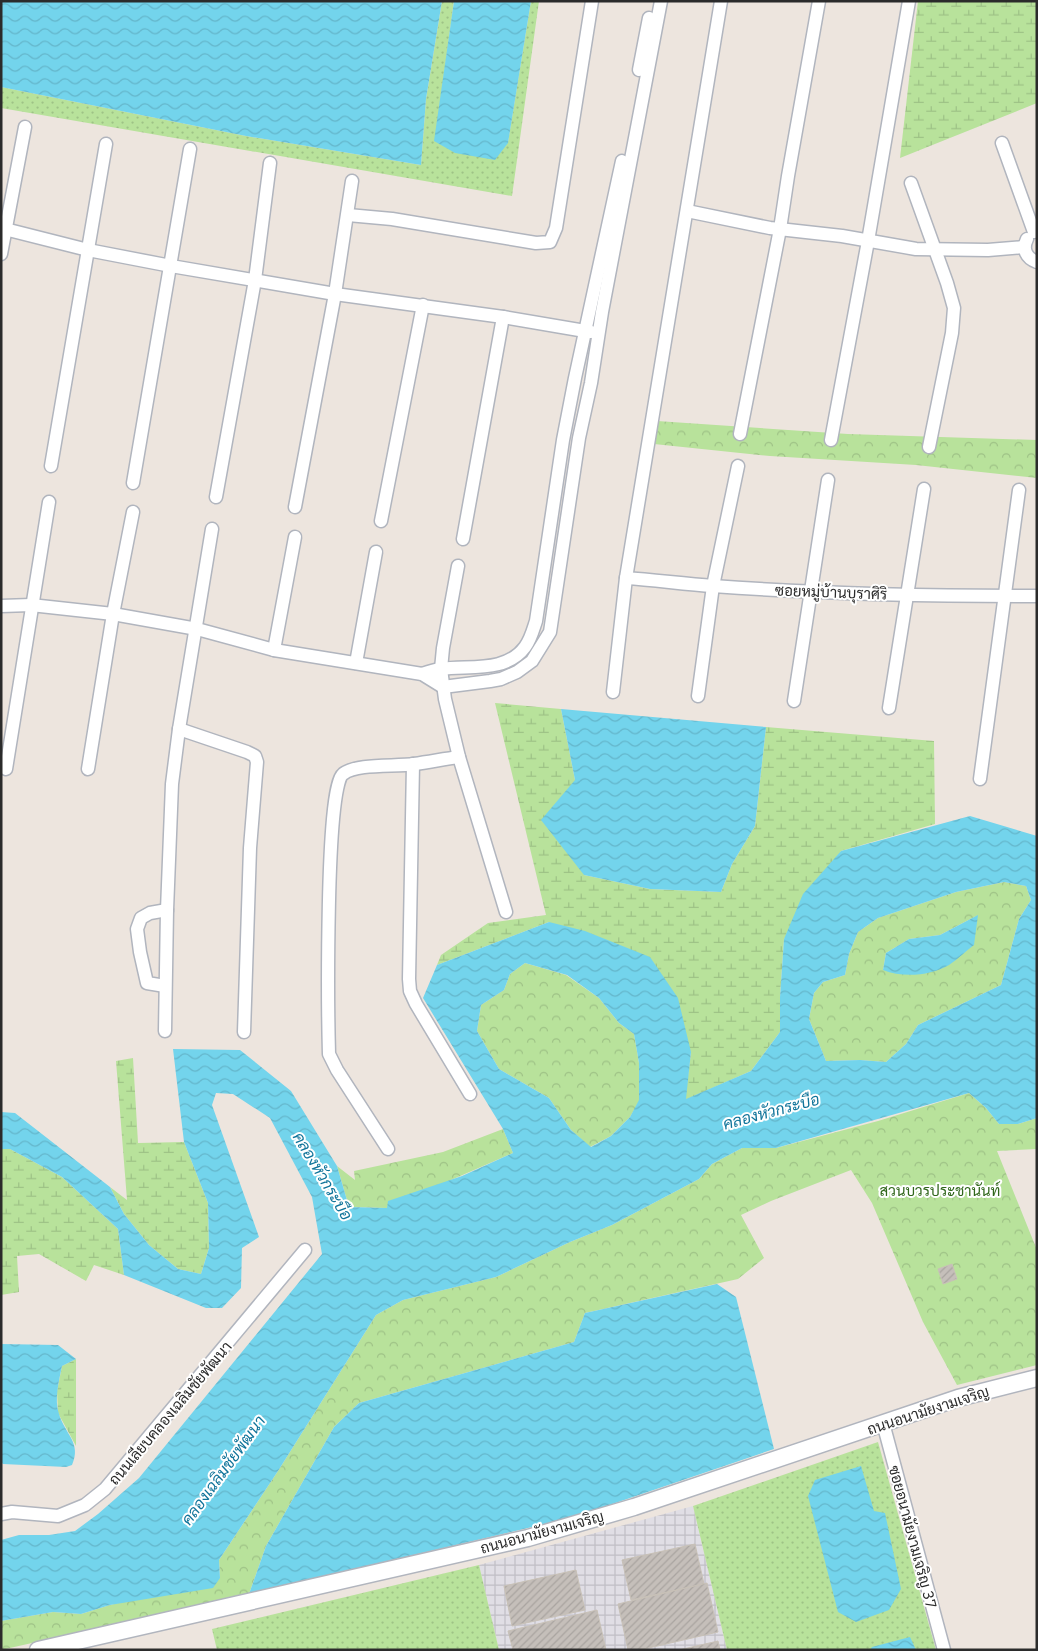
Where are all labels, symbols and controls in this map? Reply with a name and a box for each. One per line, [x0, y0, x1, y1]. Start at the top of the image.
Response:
street label: ซอยหมู่บ้านบุราศิริ [774, 581, 887, 605]
water label: คลองหัวกระบือ [720, 1088, 821, 1133]
water label: คลองหัวกระบือ [289, 1128, 358, 1224]
park label: สวนบวรประชานันท์ [880, 1181, 1000, 1200]
street label: ถนนเลียบคลองเฉลิมชัยพัฒนา [105, 1338, 235, 1488]
street label: ถนนอนามัยงามเจริญ [865, 1381, 991, 1439]
water label: คลองเฉลิมชัยพัฒนา [177, 1412, 269, 1528]
street label: ซอยอนามัยงามเจริญ 37 [885, 1463, 941, 1611]
street label: ถนนอนามัยงามเจริญ [478, 1506, 606, 1558]

